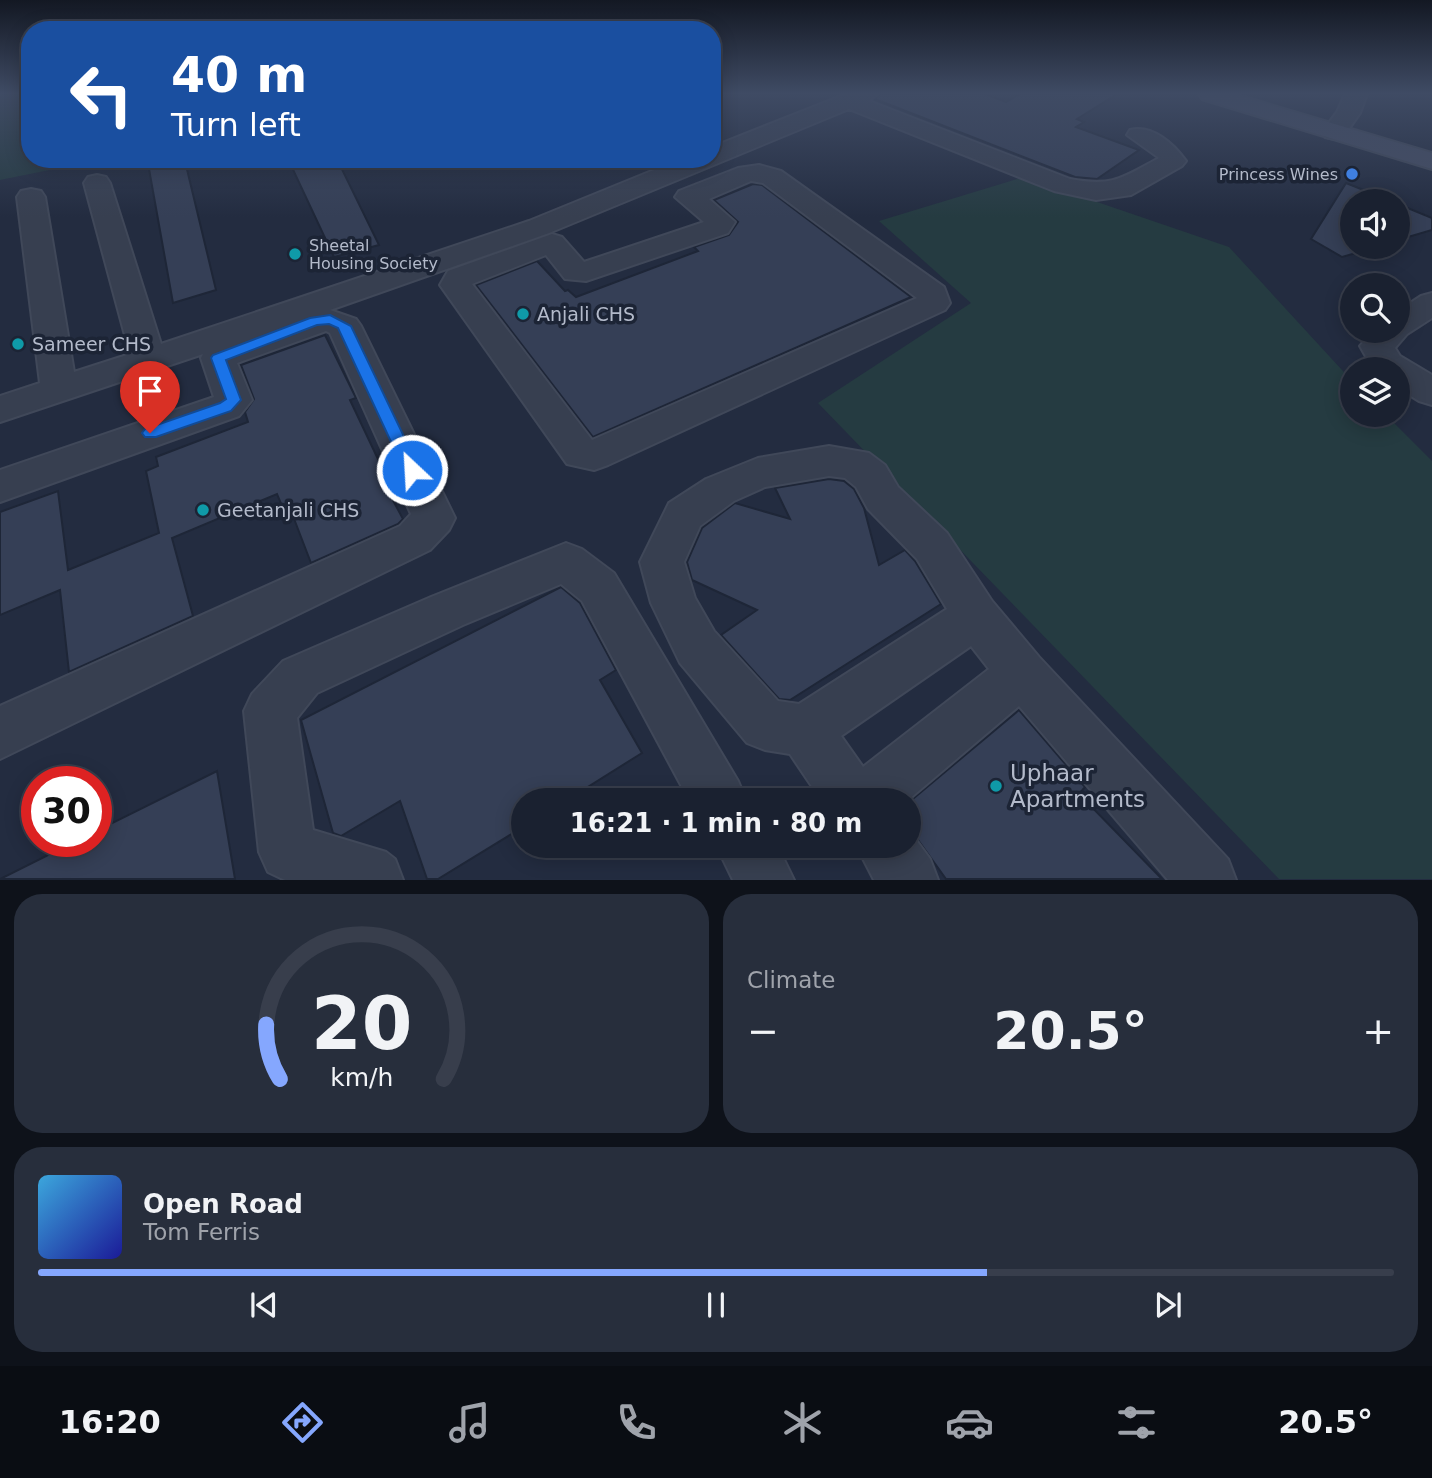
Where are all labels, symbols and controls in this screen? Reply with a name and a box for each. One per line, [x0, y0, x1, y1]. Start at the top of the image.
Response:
text: 40 m [171, 47, 307, 104]
icon: left [56, 49, 147, 140]
text: Turn left [171, 106, 301, 144]
place label: Princess Wines [1219, 165, 1338, 184]
marker: Princess Wines [1344, 166, 1360, 182]
map controls [1340, 189, 1410, 427]
button: sound [1340, 189, 1410, 259]
place label: Sheetal Housing Society [309, 236, 438, 273]
marker: Sheetal Housing Society [287, 246, 303, 262]
button: search [1340, 273, 1410, 343]
place label: Anjali CHS [537, 303, 635, 325]
marker: Anjali CHS [515, 306, 531, 322]
place label: Sameer CHS [32, 333, 151, 355]
marker: Sameer CHS [10, 336, 26, 352]
button: layers [1340, 357, 1410, 427]
pin [120, 361, 180, 433]
icon: arrive [131, 372, 169, 410]
position arrow [375, 433, 449, 507]
place label: Geetanjali CHS [217, 499, 359, 521]
marker: Geetanjali CHS [195, 502, 211, 518]
place label: Uphaar Apartments [1010, 760, 1145, 812]
speed limit sign: 30 [21, 766, 112, 857]
marker: Uphaar Apartments [988, 778, 1004, 794]
text: 16:21 · 1 min · 80 m [570, 808, 862, 838]
text: Climate [747, 967, 836, 993]
text: 20 [311, 982, 412, 1067]
text: 20.5° [993, 1001, 1148, 1061]
text: − [747, 1009, 779, 1053]
text: + [1362, 1009, 1394, 1053]
text: km/h [330, 1063, 393, 1092]
text: Open Road [143, 1189, 303, 1219]
text: Tom Ferris [143, 1219, 260, 1245]
icon: previous [245, 1286, 283, 1324]
icon: pause [697, 1286, 735, 1324]
icon: next [1149, 1286, 1187, 1324]
icon: directions [278, 1398, 327, 1447]
icon: music [445, 1398, 494, 1447]
icon: phone [612, 1398, 661, 1447]
icon: climate [778, 1398, 827, 1447]
icon: car [945, 1398, 994, 1447]
icon: filters [1112, 1398, 1161, 1447]
text: 16:20 [59, 1403, 161, 1441]
text: 20.5° [1278, 1403, 1373, 1441]

